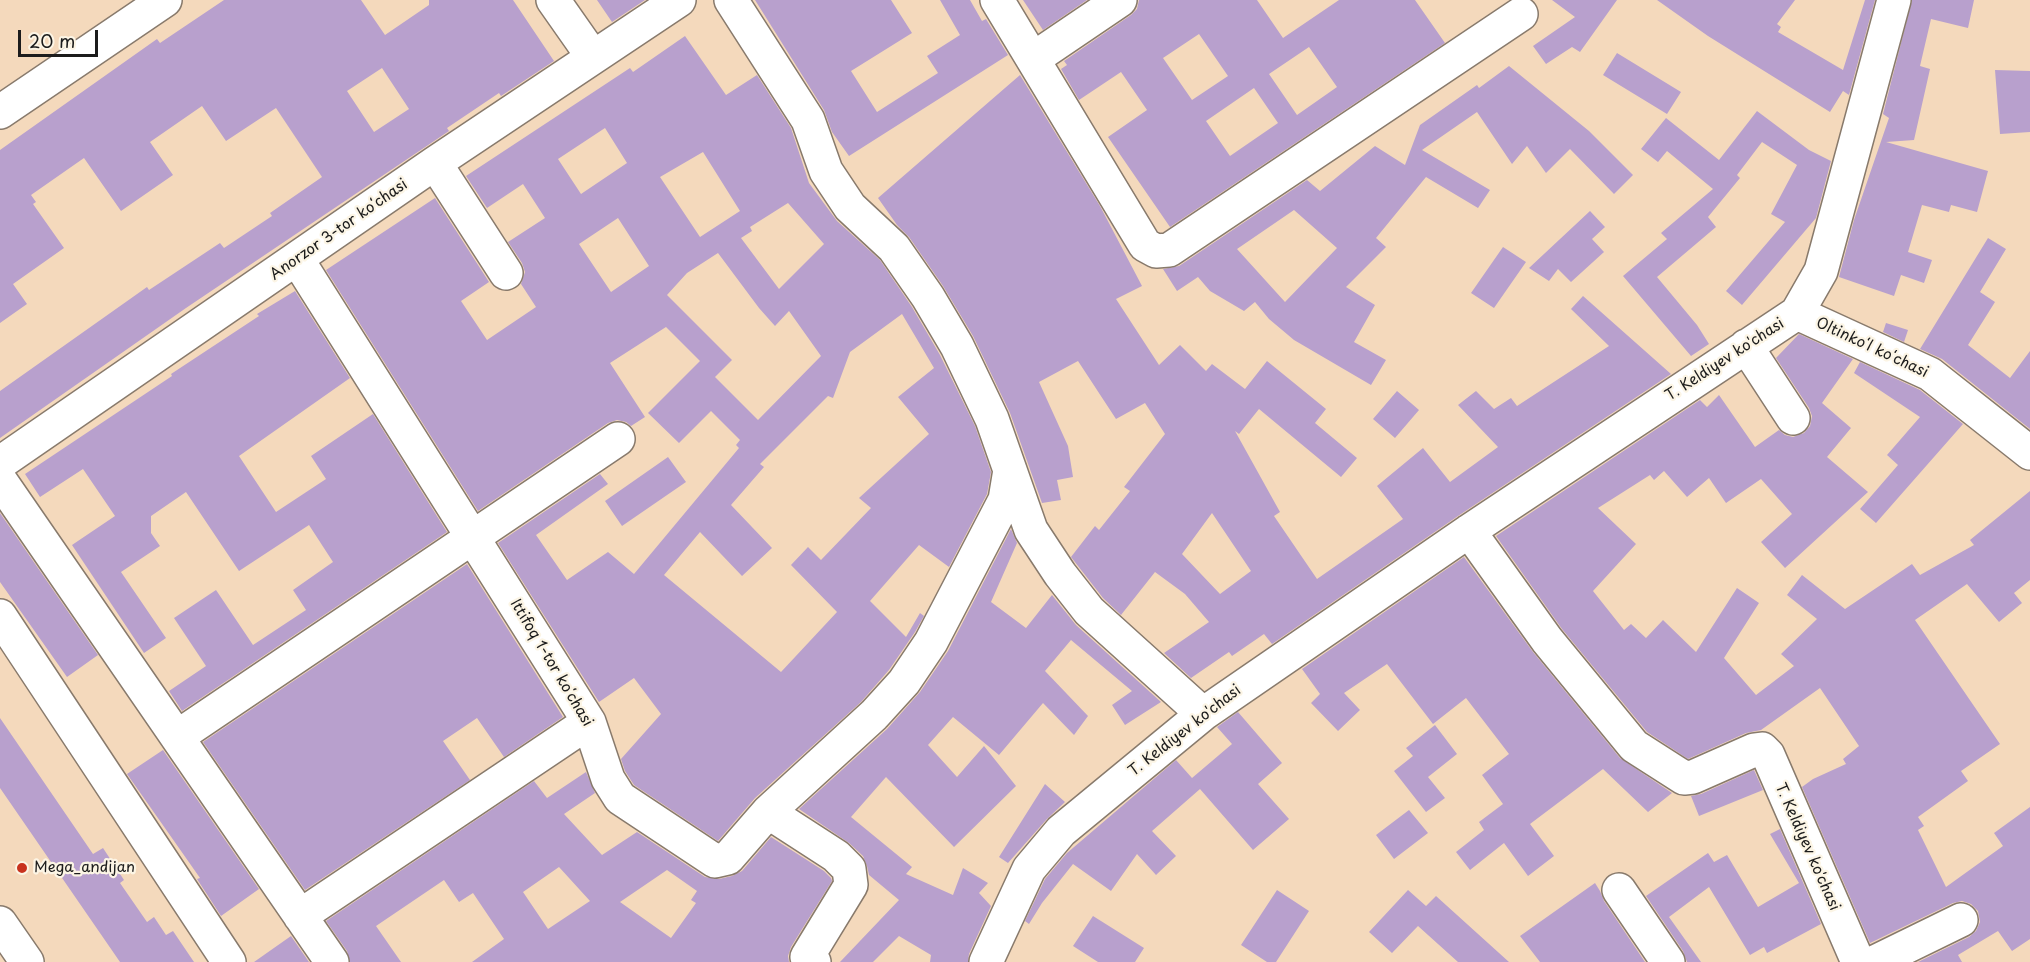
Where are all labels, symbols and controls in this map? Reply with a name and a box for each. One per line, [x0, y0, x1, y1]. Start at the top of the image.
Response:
scale bar [21, 18, 100, 56]
text: 20 m [29, 27, 75, 54]
street label: Anorzor 3-tor koʻchasi [267, 176, 411, 284]
street label: Oltinkoʻl koʻchasi [1813, 314, 1931, 382]
street label: T. Keldiyev ko'chasi [1662, 315, 1788, 405]
street label: Ittifoq 1-tor koʻchasi [506, 596, 596, 730]
street label: T. Keldiyev ko'chasi [1125, 681, 1245, 781]
street label: T. Keldiyev ko'chasi [1771, 780, 1843, 914]
place label: Mega_andijan [34, 859, 135, 877]
marker: Mega_andijan [15, 861, 29, 875]

